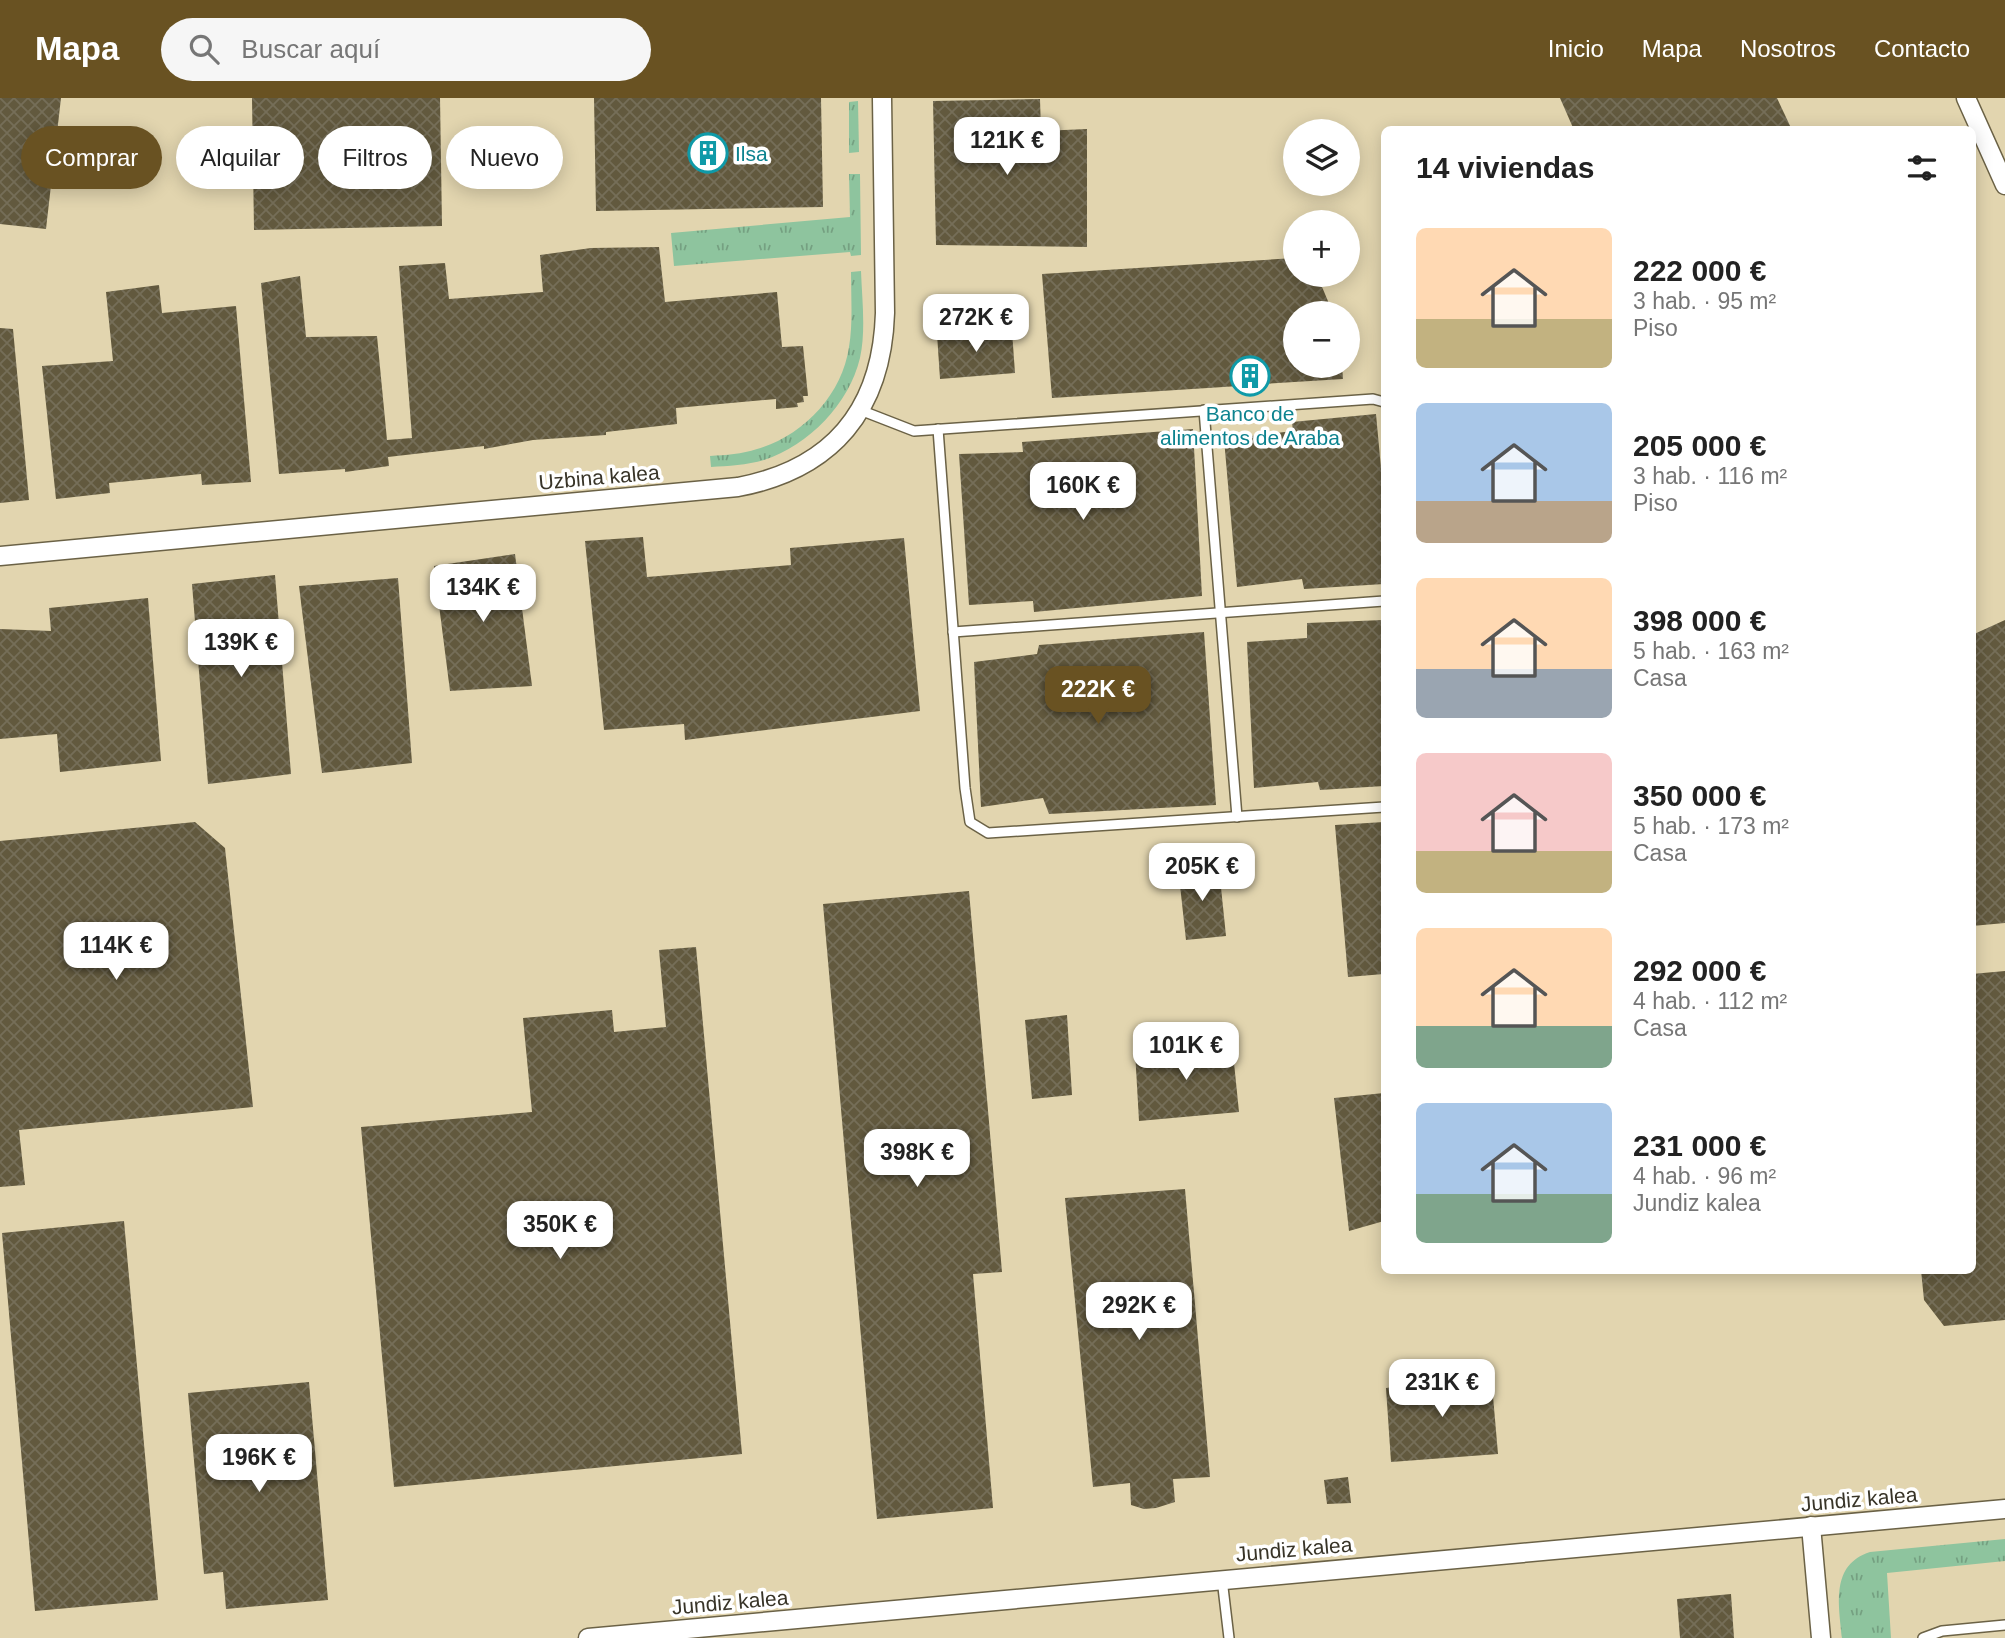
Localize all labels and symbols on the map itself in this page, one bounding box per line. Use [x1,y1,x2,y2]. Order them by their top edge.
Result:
pin: 121K € [950,118,1064,177]
building icon: Ilsa [687,132,729,174]
place label: Ilsa [735,142,768,165]
pin: 272K € [919,294,1033,354]
building icon: Banco de alimentos de Araba [1229,355,1271,397]
place label: Banco de alimentos de Araba [1160,402,1340,449]
street label: Uzbina kalea [538,460,661,494]
pin: 160K € [1026,462,1140,522]
pin: 134K € [426,564,540,624]
pin: 139K € [184,620,298,679]
pin: 222K € [1041,666,1155,726]
pin: 205K € [1145,844,1259,903]
pin: 114K € [59,922,173,982]
pin: 101K € [1129,1023,1243,1082]
pin: 398K € [860,1130,974,1189]
pin: 350K € [503,1202,617,1261]
pin: 292K € [1082,1282,1196,1342]
pin: 231K € [1385,1360,1499,1419]
pin: 196K € [202,1434,316,1494]
street label: Jundiz kalea [1800,1482,1918,1516]
street label: Jundiz kalea [1235,1532,1353,1566]
street label: Jundiz kalea [671,1585,789,1619]

